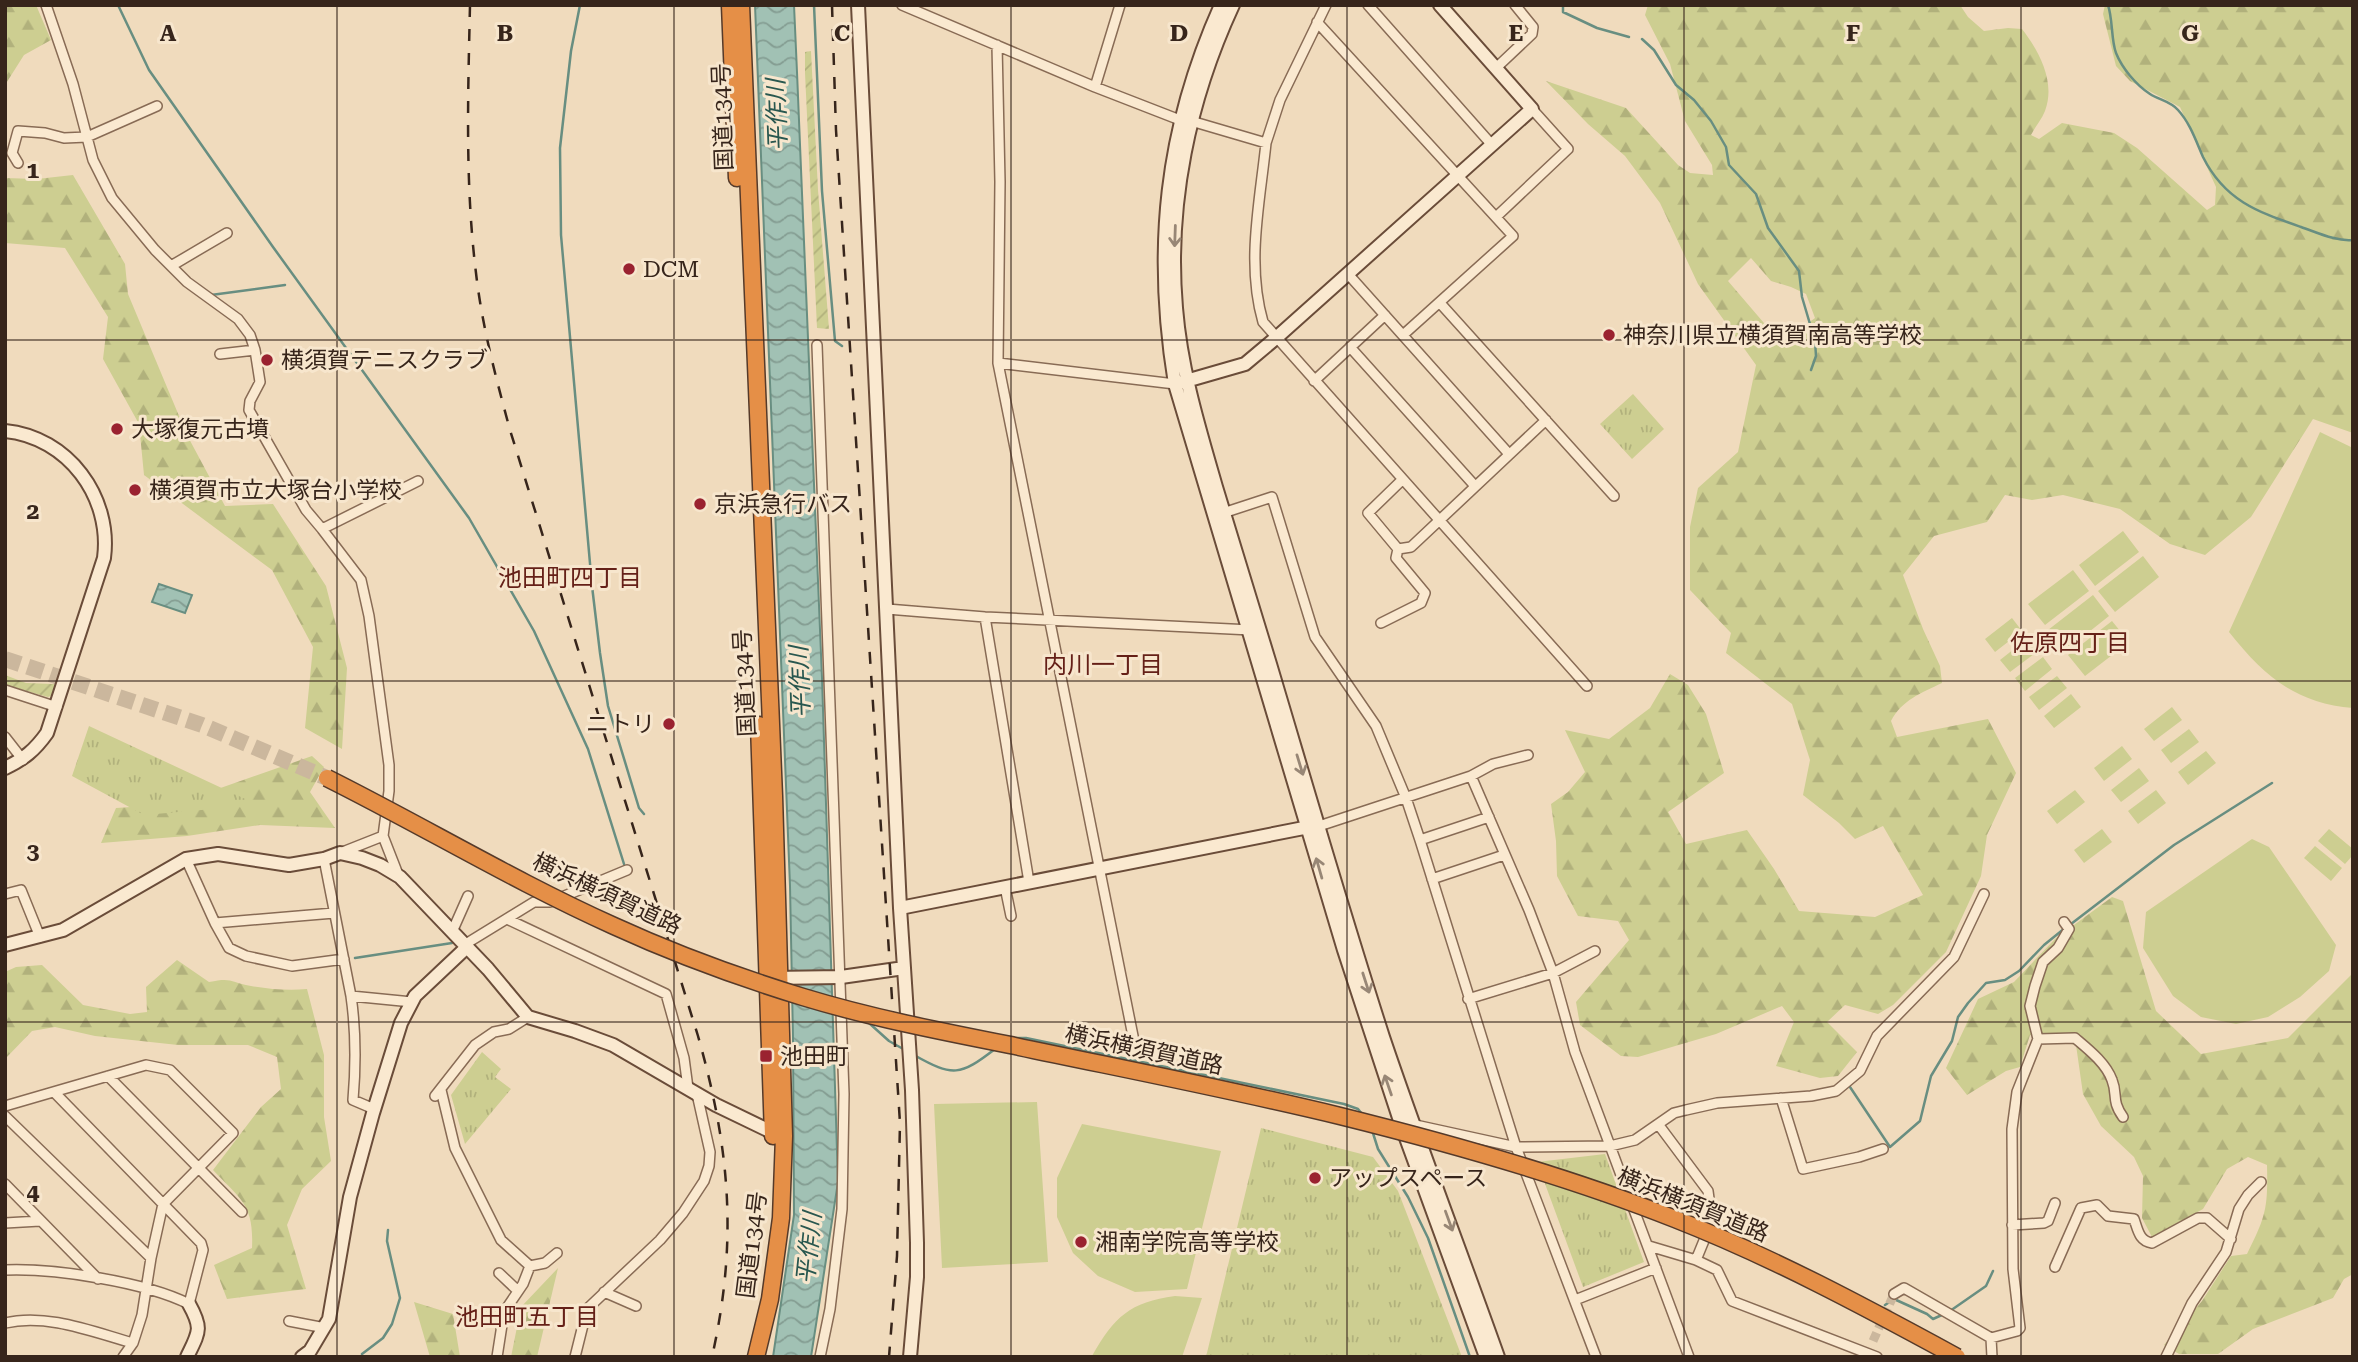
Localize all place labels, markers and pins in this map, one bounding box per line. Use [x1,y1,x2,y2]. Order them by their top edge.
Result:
place label: DCM [643,256,699,283]
marker: DCM [621,261,637,277]
place label: 神奈川県立横須賀南高等学校 [1623,322,1922,349]
marker: 神奈川県立横須賀南高等学校 [1601,327,1617,343]
place label: 横須賀テニスクラブ [281,347,488,374]
marker: 横須賀テニスクラブ [259,352,275,368]
place label: 大塚復元古墳 [131,416,269,443]
marker: 大塚復元古墳 [109,421,125,437]
place label: 横須賀市立大塚台小学校 [149,477,402,504]
marker: 横須賀市立大塚台小学校 [127,482,143,498]
place label: 京浜急行バス [714,491,852,518]
marker: 京浜急行バス [692,496,708,512]
place label: ニトリ [586,711,655,738]
marker: ニトリ [661,716,677,732]
place label: 池田町 [780,1043,849,1070]
marker: 池田町 [758,1048,774,1064]
place label: アップスペース [1329,1165,1487,1192]
marker: アップスペース [1307,1170,1323,1186]
place label: 湘南学院高等学校 [1095,1229,1279,1256]
marker: 湘南学院高等学校 [1073,1234,1089,1250]

